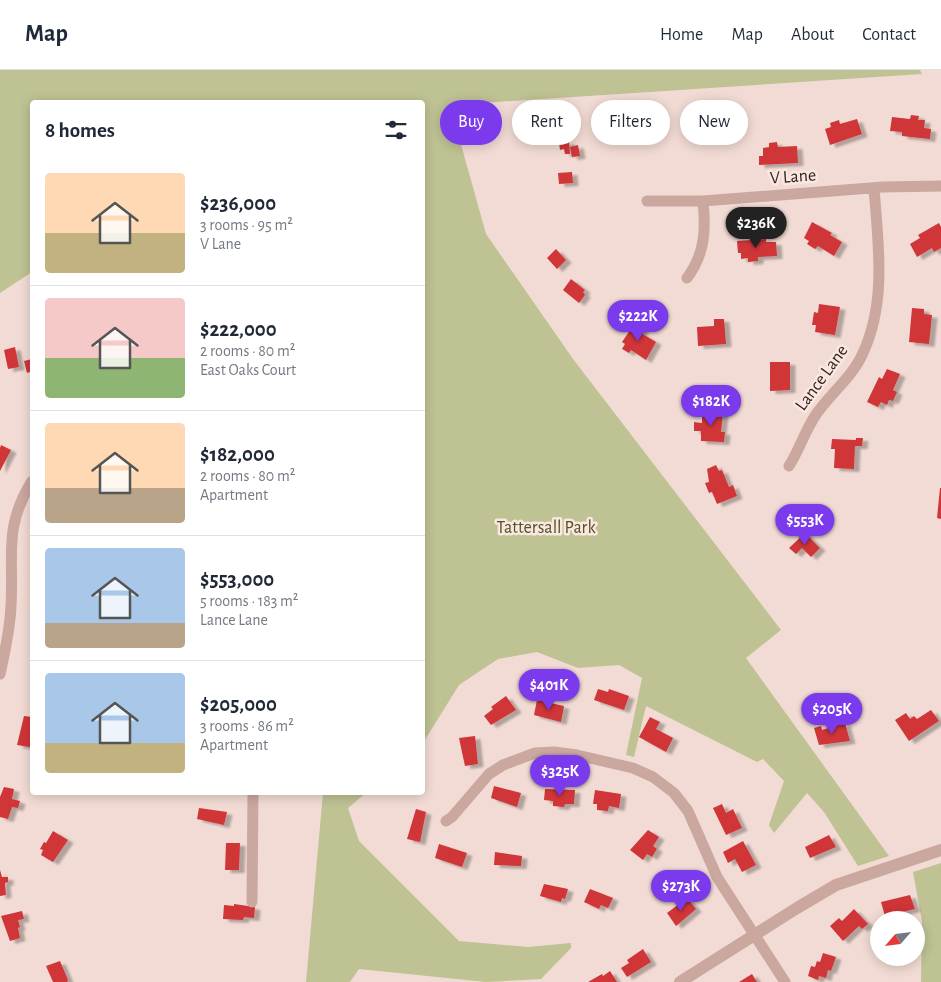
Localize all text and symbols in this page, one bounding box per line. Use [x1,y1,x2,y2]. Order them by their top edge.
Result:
text: Map [25,22,68,46]
text: Home [660,26,703,44]
text: Map [731,26,763,44]
text: About [791,26,834,44]
text: Contact [862,26,916,44]
chip: Buy [440,100,502,145]
chip: Rent [512,100,581,145]
chip: Filters [591,100,670,145]
chip: New [680,100,748,145]
icon: filters [382,116,410,144]
text: 8 homes [45,120,115,141]
street label: V Lane [769,166,817,188]
icon: home [85,193,145,253]
text: $236,000 [200,193,276,214]
pin: $236K [721,206,791,249]
text: $236K [737,215,775,231]
text: 3 rooms · 95 m² [200,217,293,233]
text: V Lane [200,236,241,252]
pin: $222K [603,300,673,342]
text: $222K [618,308,658,324]
icon: home [85,318,145,378]
text: $222,000 [200,319,277,340]
street label: Lance Lane [792,342,852,414]
text: 2 rooms · 80 m² [200,343,295,359]
text: East Oaks Court [200,362,296,378]
pin: $182K [676,384,746,427]
text: $182K [692,393,730,409]
icon: home [85,443,145,503]
text: $182,000 [200,444,275,465]
text: 2 rooms · 80 m² [200,468,295,484]
text: Apartment [200,487,268,503]
pin: $553K [770,504,840,546]
text: $553K [786,512,824,528]
park label: Tattersall Park [496,519,596,537]
icon: home [85,568,145,628]
text: $553,000 [200,569,274,590]
text: 5 rooms · 183 m² [200,593,298,609]
text: Lance Lane [200,612,268,628]
pin: $401K [514,668,584,711]
text: $401K [530,677,568,693]
pin: $205K [797,692,867,735]
icon: home [85,693,145,753]
text: $205,000 [200,694,277,715]
text: $205K [812,701,852,717]
text: 3 rooms · 86 m² [200,718,294,734]
text: Apartment [200,737,268,753]
pin: $325K [525,754,595,797]
text: $325K [541,763,579,779]
pin: $273K [646,870,716,912]
text: $273K [662,878,700,894]
north arrow [870,911,925,966]
map controls [870,911,925,966]

